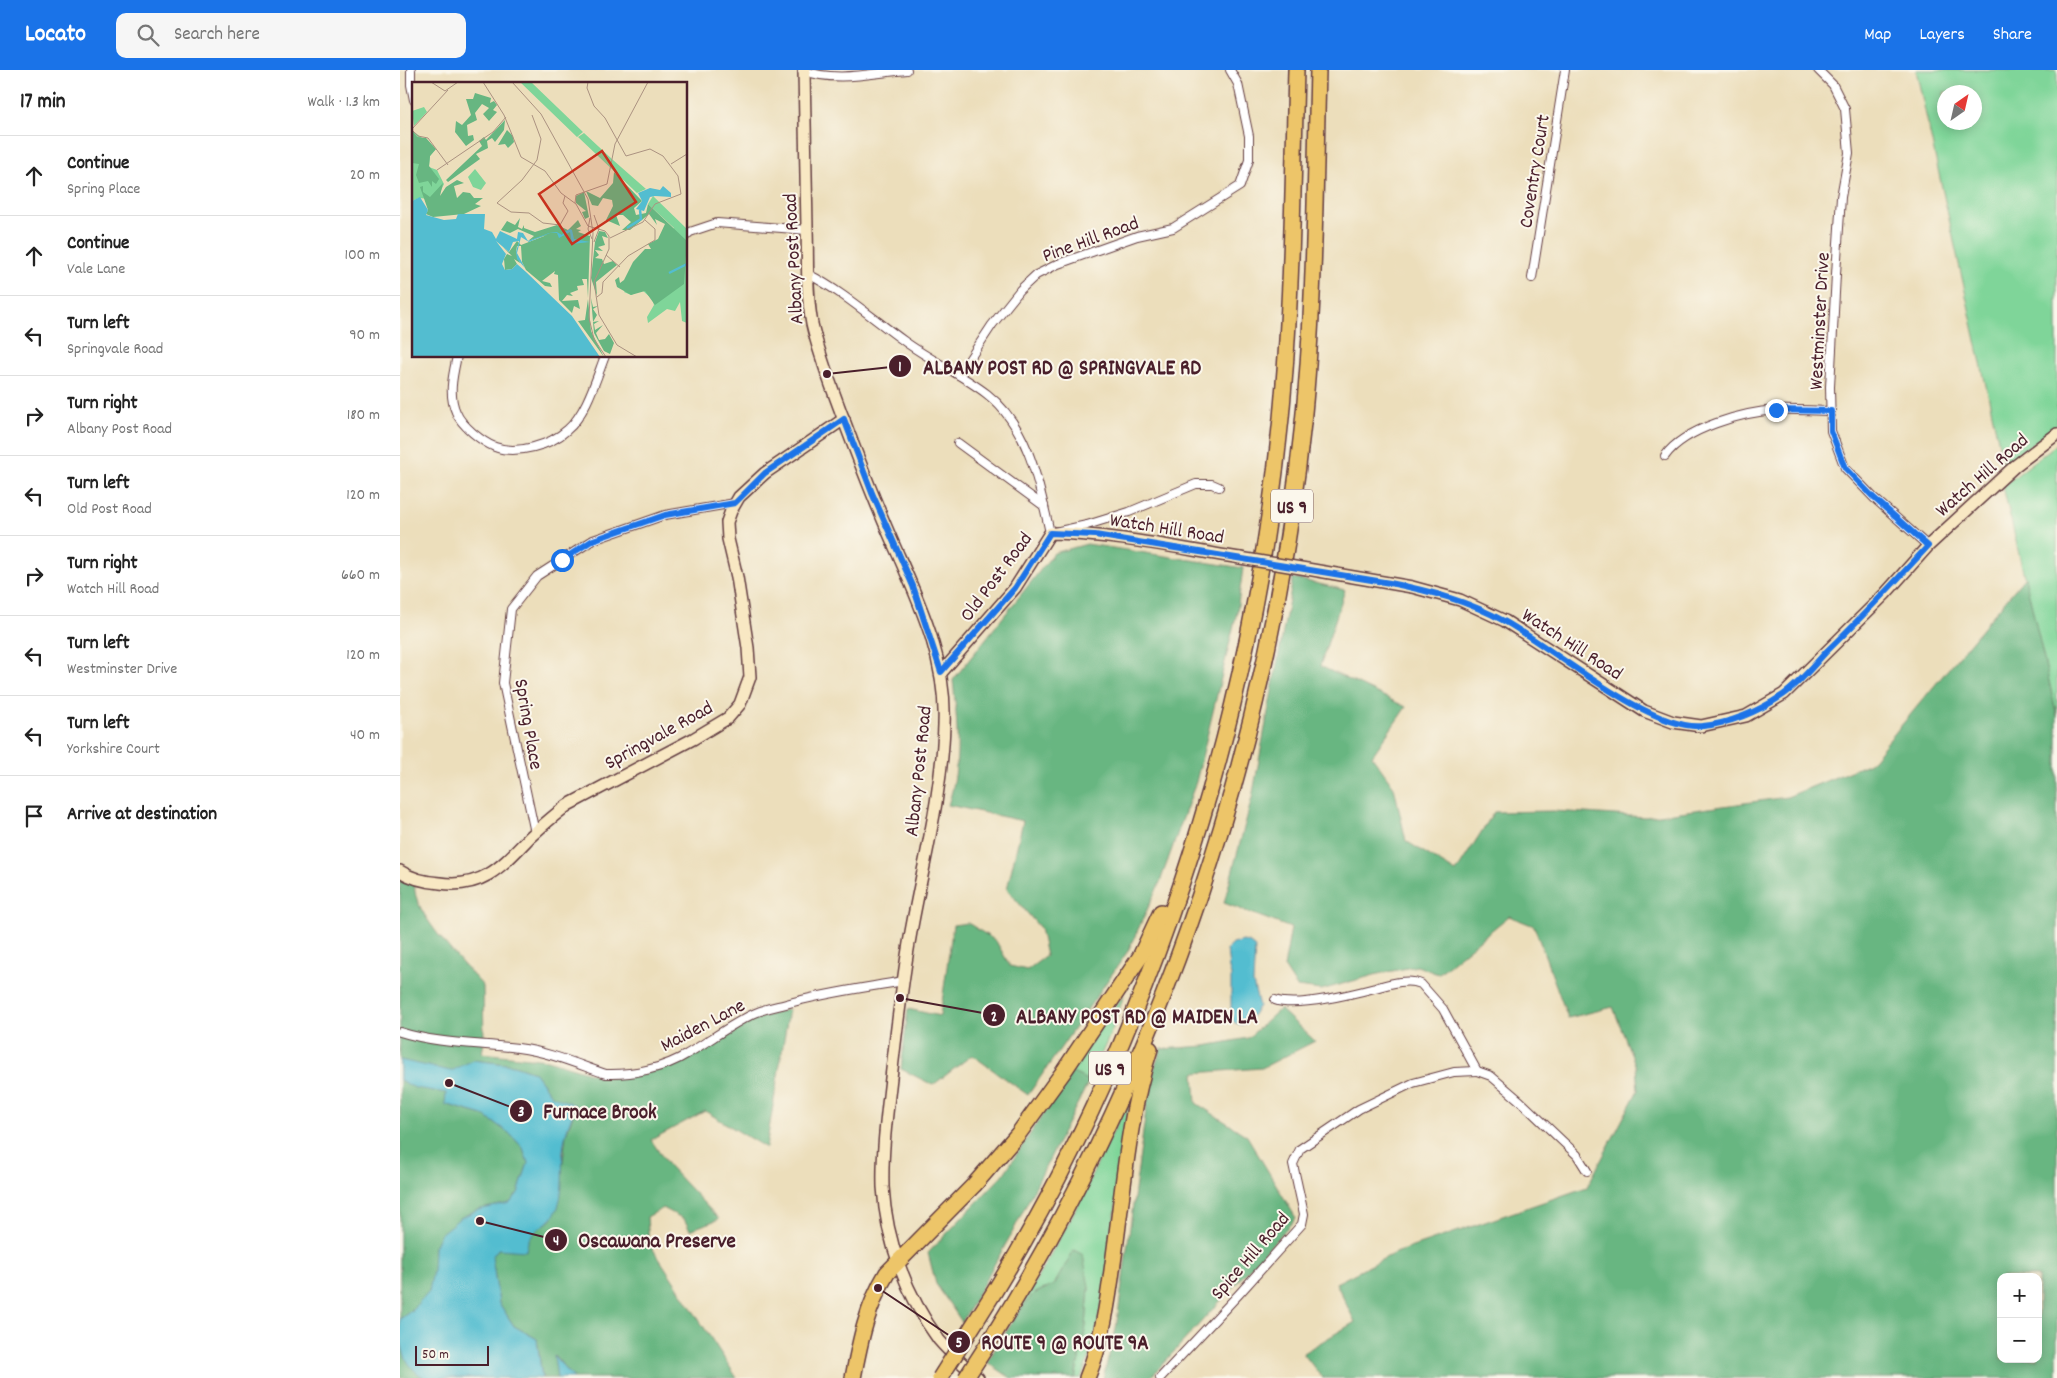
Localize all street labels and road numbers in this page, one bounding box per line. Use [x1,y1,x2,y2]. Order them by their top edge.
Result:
street label: Coventry Court [1513,113,1559,230]
street label: Albany Post Road [778,192,812,325]
street label: Pine Hill Road [1039,210,1143,271]
street label: Westminster Drive [1803,251,1839,391]
street label: Watch Hill Road [1930,428,2036,525]
road number: US 9 [1271,490,1313,522]
street label: Watch Hill Road [1107,507,1226,553]
street label: Old Post Road [954,527,1040,629]
street label: Watch Hill Road [1515,602,1627,689]
street label: Spring Place [505,677,549,772]
street label: Springvale Road [600,695,719,778]
street label: Albany Post Road [899,705,941,838]
street label: Maiden Lane [656,993,751,1061]
road number: US 9 [1089,1051,1131,1084]
street label: Spice Hill Road [1205,1207,1297,1307]

